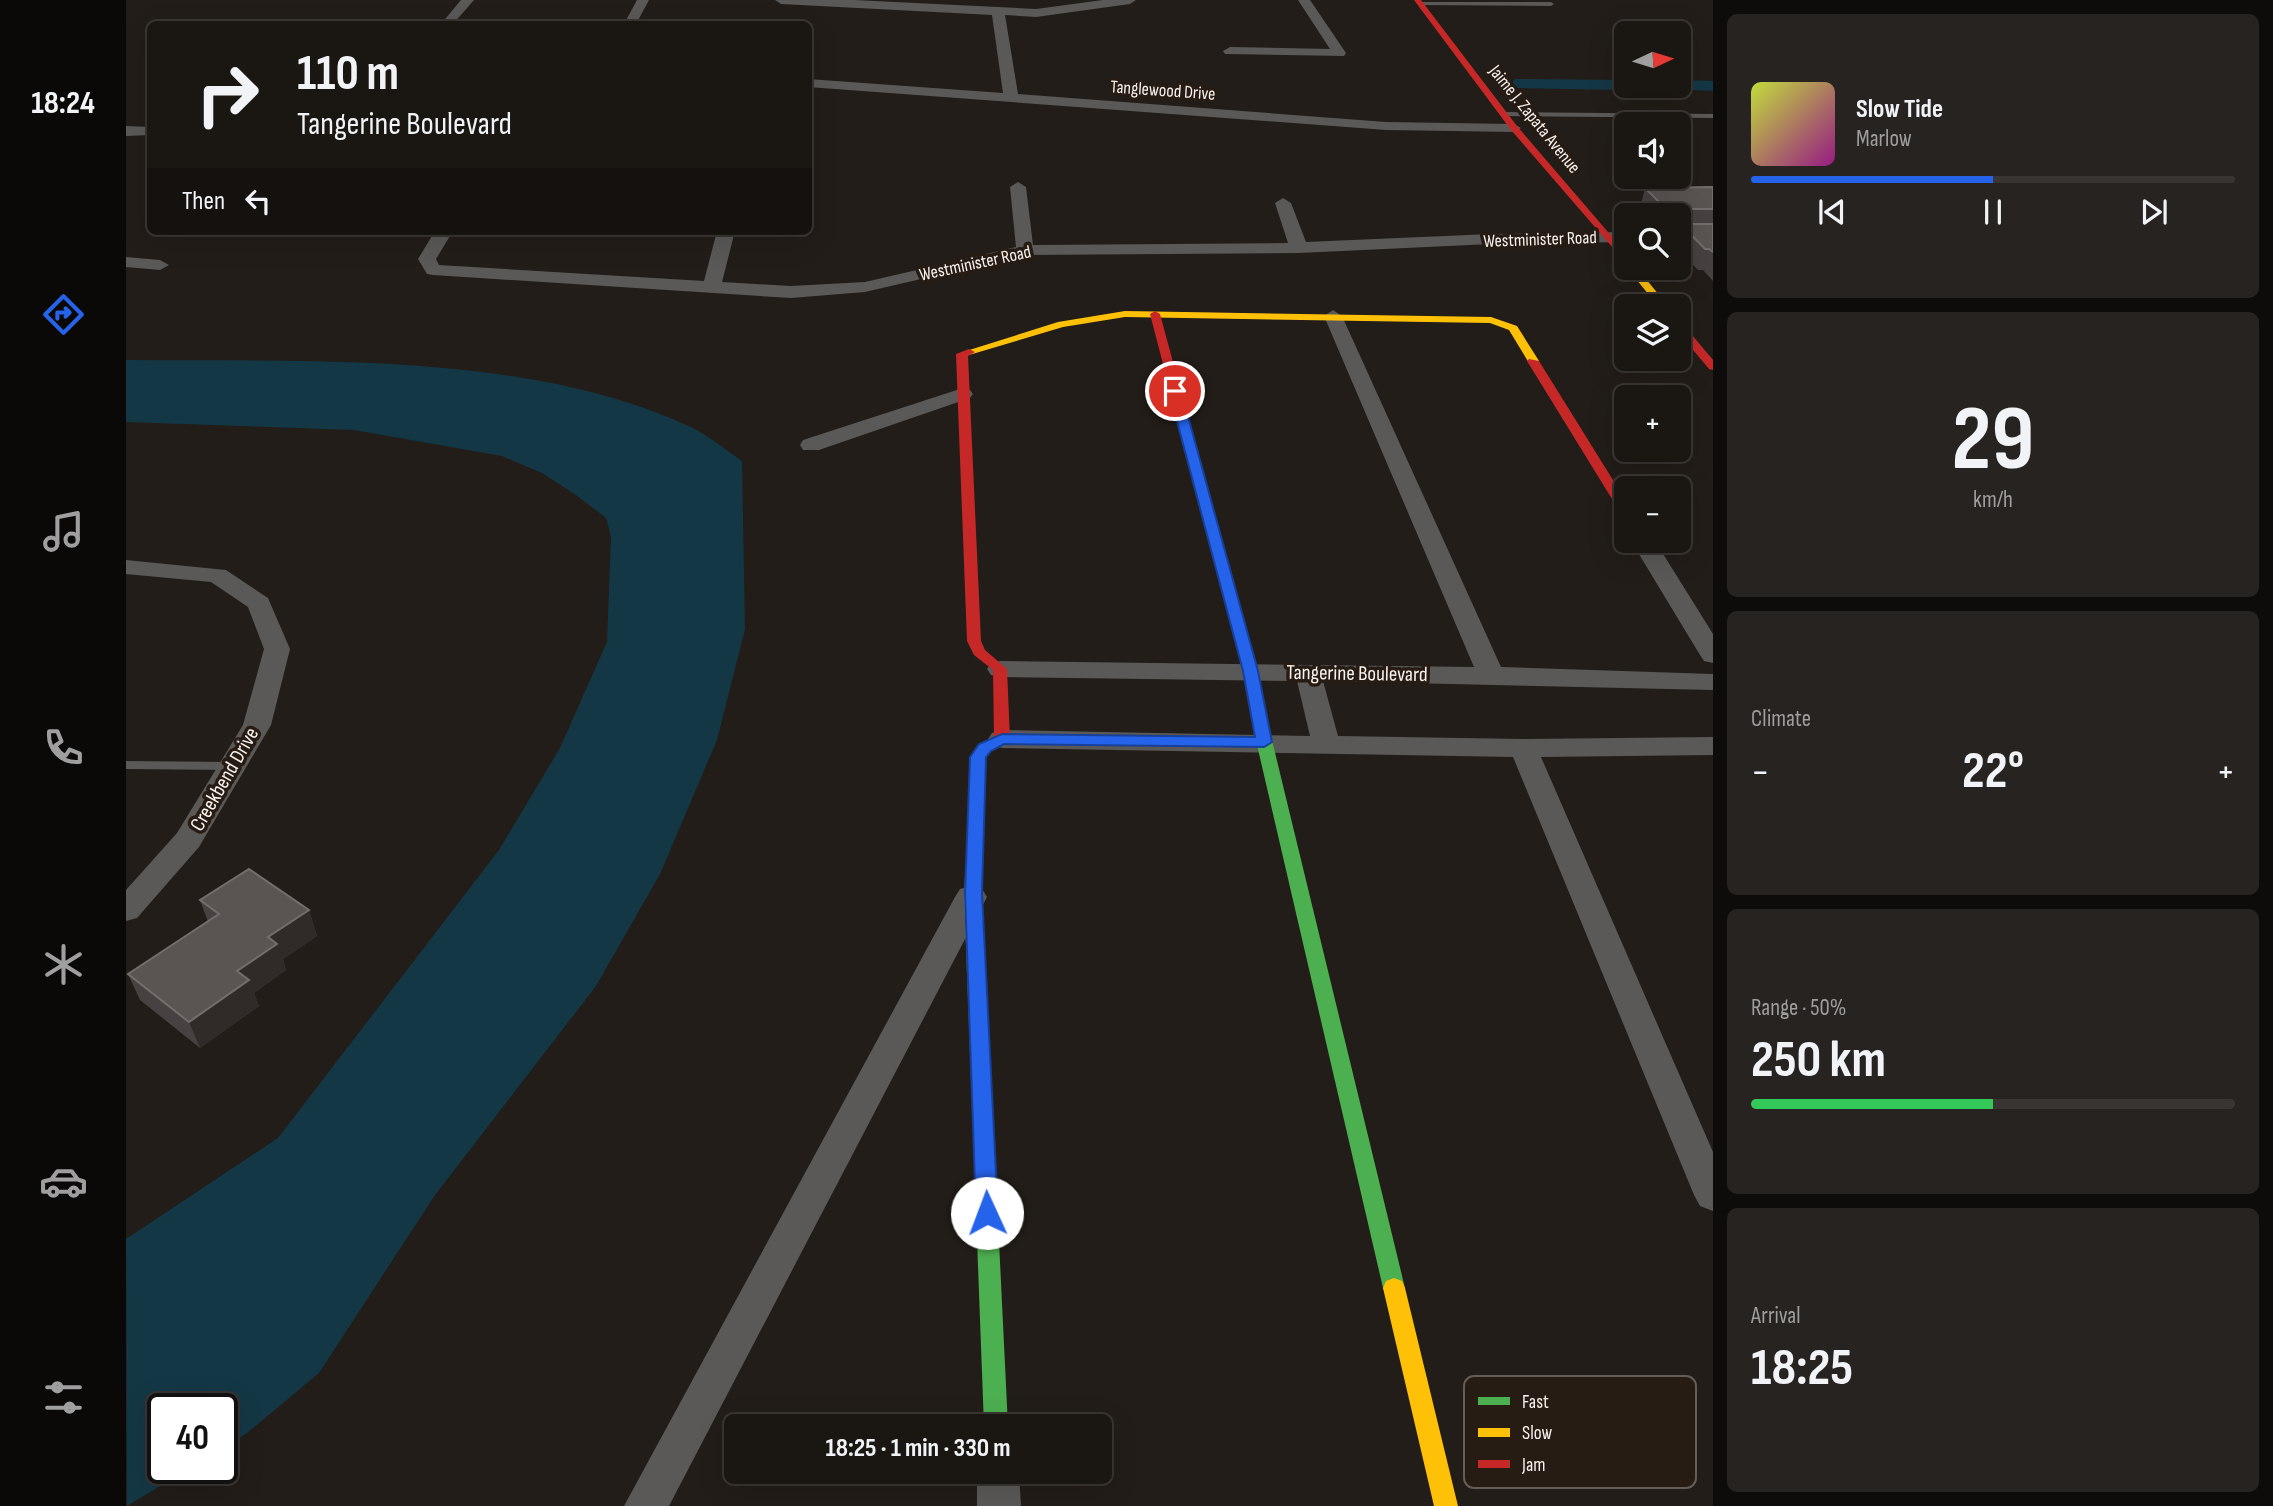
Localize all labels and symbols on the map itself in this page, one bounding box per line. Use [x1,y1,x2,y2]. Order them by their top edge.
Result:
north arrow [1614,21,1690,98]
street label: Jaime J. Zapata Avenue [1484,60,1585,178]
street label: Tanglewood Drive [1110,76,1216,105]
street label: Westminister Road [1483,227,1597,252]
street label: Westminister Road [917,241,1033,286]
pin [1145,361,1205,421]
street label: Tangerine Boulevard [1286,660,1428,687]
street label: Creekbend Drive [185,723,264,836]
position arrow [950,1176,1024,1250]
legend [1464,1376,1696,1488]
text: Fast [1522,1391,1549,1414]
speed limit sign: 40 [147,1393,238,1484]
text: Slow [1522,1422,1552,1445]
text: Jam [1521,1454,1545,1477]

